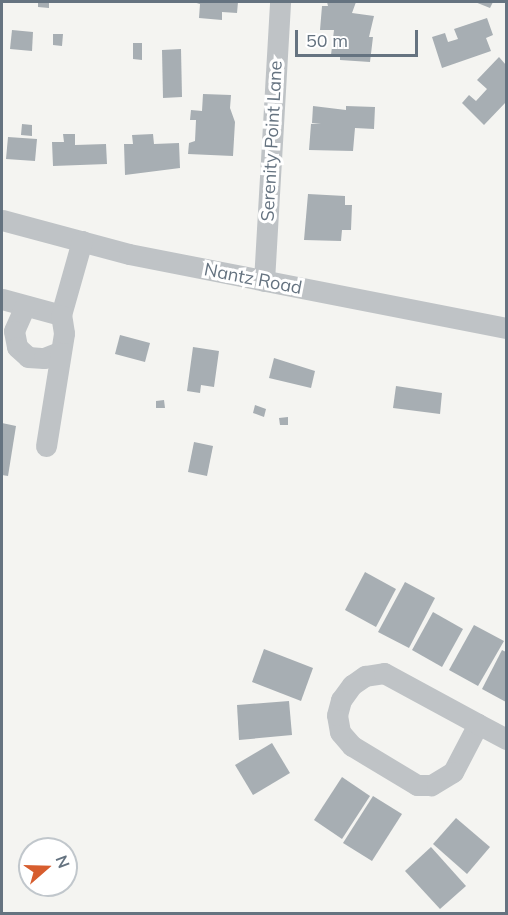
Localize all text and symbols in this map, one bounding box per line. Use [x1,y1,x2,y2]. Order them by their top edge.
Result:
scale bar [298,18,421,56]
text: 50 m [306,29,348,52]
street label: Serenity Point Lane [257,60,287,222]
street label: Nantz Road [202,259,304,299]
north arrow [18,837,78,897]
text: N [52,852,75,871]

